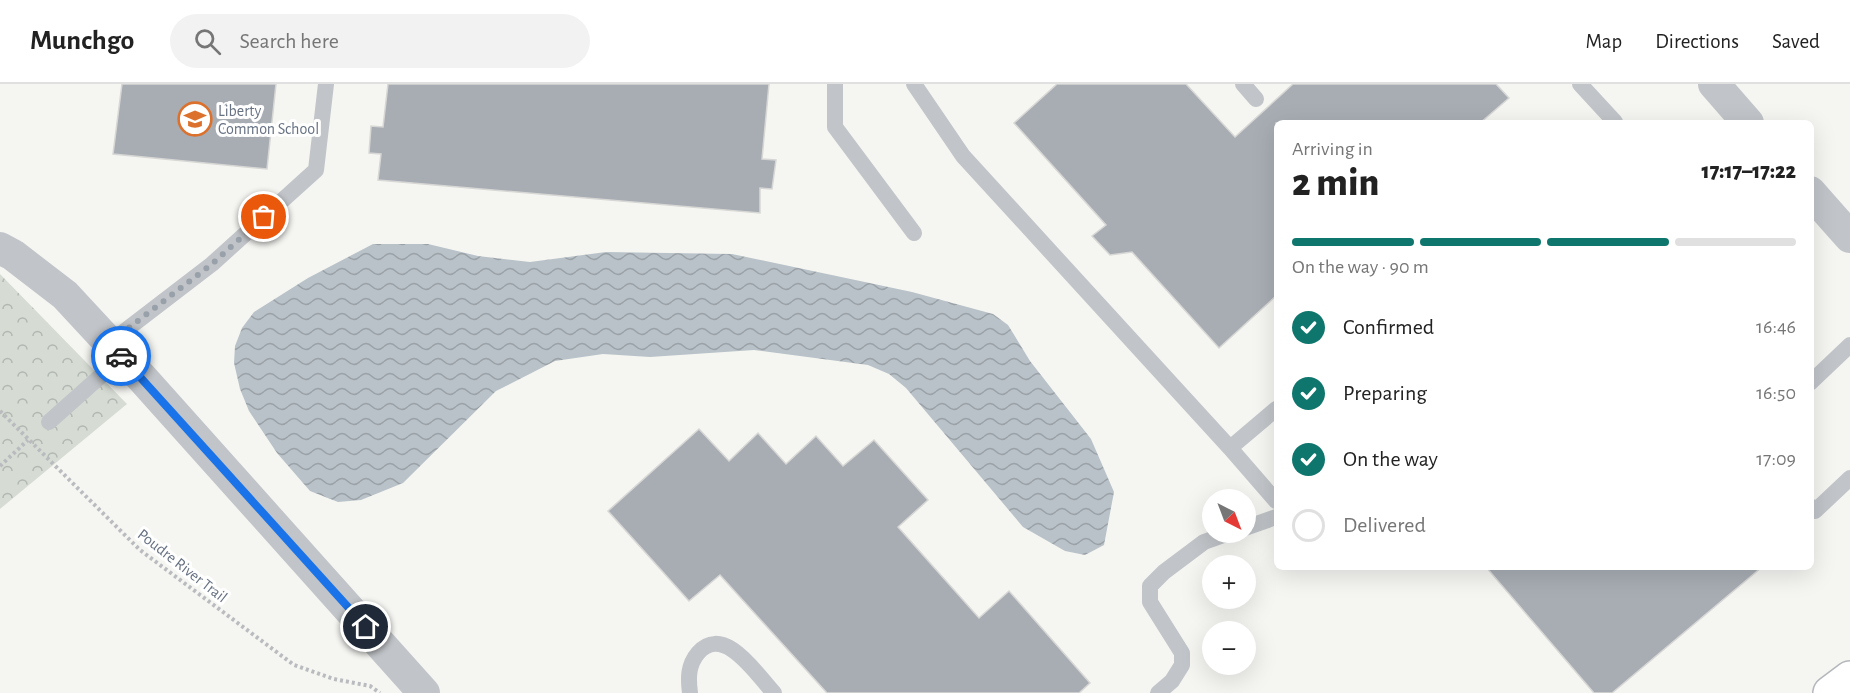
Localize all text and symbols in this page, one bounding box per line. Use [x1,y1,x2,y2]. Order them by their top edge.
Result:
search box [170,14,590,68]
icon: search [191,25,224,58]
text: Munchgo [30,27,134,55]
text: Search here [239,30,339,52]
text: Map [1586,31,1622,52]
text: Directions [1655,31,1739,52]
text: Saved [1772,31,1820,52]
school or university icon: Liberty Common School [177,101,213,137]
place label: Liberty Common School [218,103,319,137]
text: Arriving in [1292,139,1373,159]
text: 17:17–17:22 [1702,160,1796,182]
text: 2 min [1292,164,1379,203]
pin [238,191,289,242]
icon: bag [247,200,280,233]
text: On the way · 90 m [1292,257,1429,277]
icon: check [1292,311,1325,344]
text: Confirmed [1343,316,1434,338]
text: 16:46 [1756,317,1796,337]
courier [91,326,151,386]
icon: car [105,340,138,373]
icon: check [1292,377,1325,410]
text: Preparing [1343,382,1427,404]
text: 16:50 [1756,383,1796,403]
icon: check [1292,443,1325,476]
text: On the way [1343,448,1438,470]
text: 17:09 [1756,449,1796,469]
north arrow [1202,489,1256,543]
map controls [1202,489,1256,675]
text: Delivered [1343,514,1426,536]
street label: Poudre River Trail [135,526,230,606]
button: + [1202,555,1256,609]
pin [340,601,391,652]
icon: home [349,610,382,643]
button: − [1202,621,1256,675]

